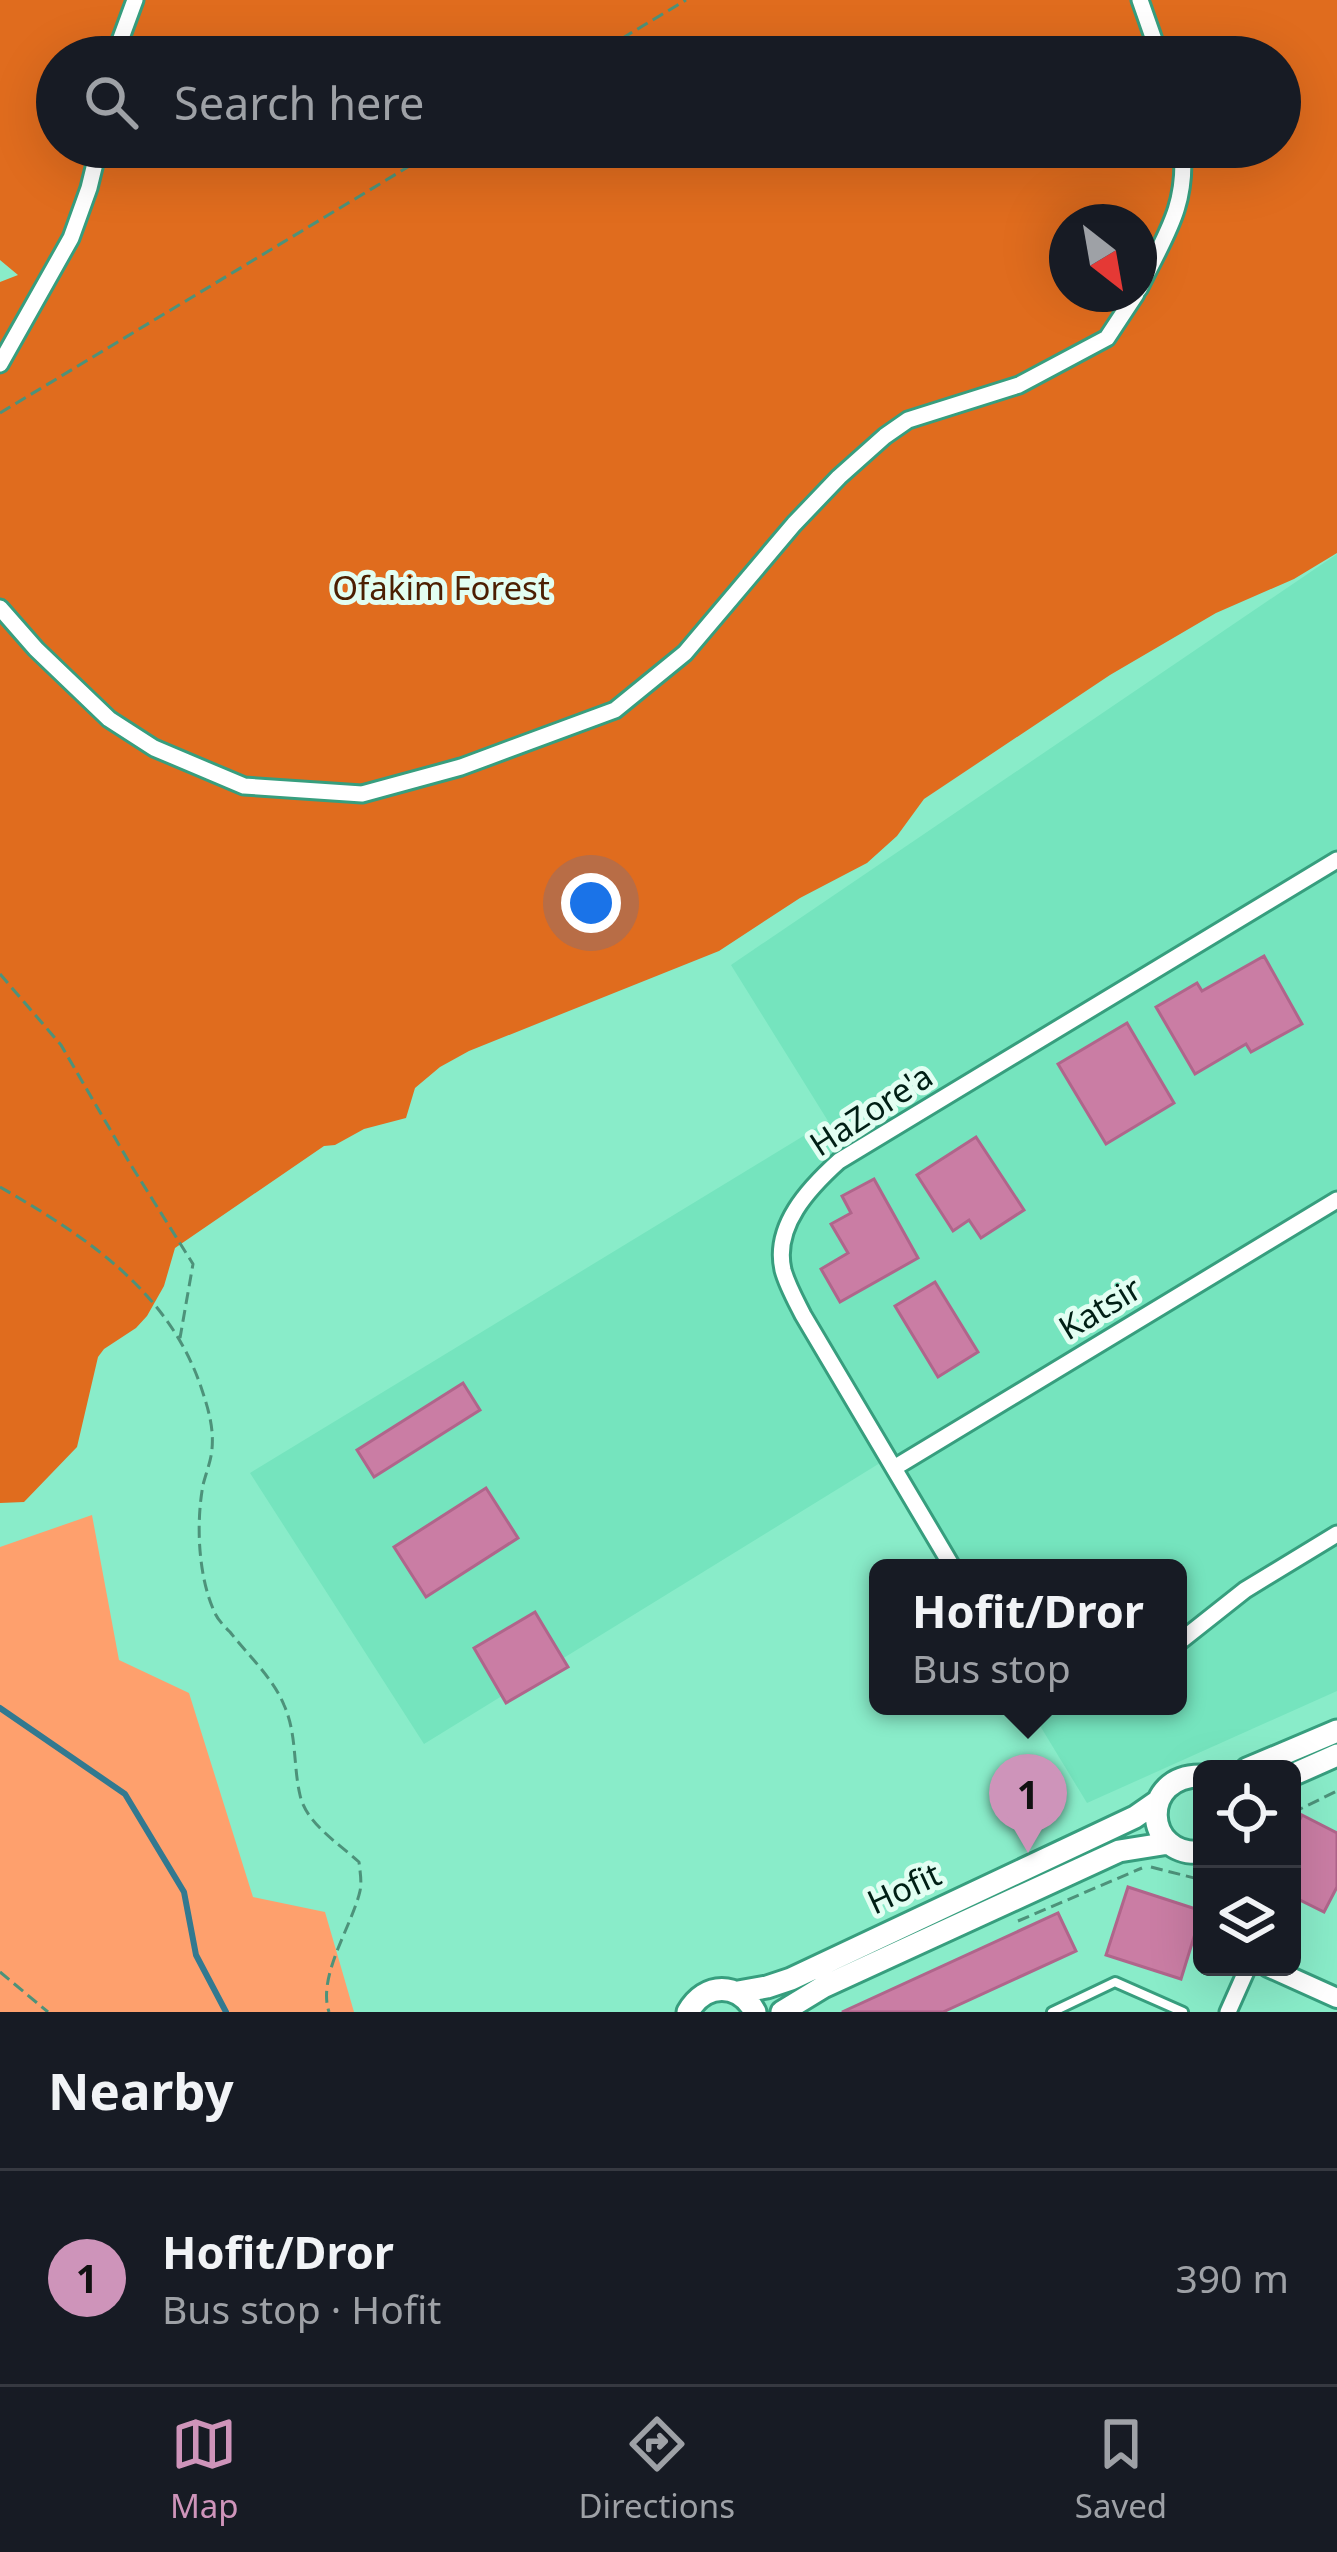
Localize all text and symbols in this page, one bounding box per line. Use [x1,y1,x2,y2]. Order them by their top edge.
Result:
search box [36,36,1301,168]
icon: search [78,69,144,135]
text: Search here [174,72,424,133]
north arrow [1049,204,1157,312]
park label: Ofakim Forest [332,565,550,610]
your location [561,873,621,933]
street label: HaZore'a [801,1053,941,1166]
street label: Katsir [1050,1265,1150,1350]
popup [869,1559,1187,1715]
text: Hofit/Dror [912,1580,1144,1641]
text: Bus stop [912,1641,1071,1694]
pin: 1 [989,1754,1067,1853]
map controls [1193,1760,1301,1976]
button: locate [1193,1760,1301,1868]
street label: Hofit [860,1851,948,1924]
button: layers [1193,1868,1301,1976]
text: Nearby [48,2055,234,2125]
text: Hofit/Dror [162,2221,394,2282]
text: 1 [76,2251,98,2304]
text: 390 m [1175,2251,1289,2304]
text: Bus stop · Hofit [162,2282,441,2335]
tab: Map [170,2411,239,2528]
tab: Directions [578,2411,735,2528]
tab: Saved [1075,2411,1167,2528]

